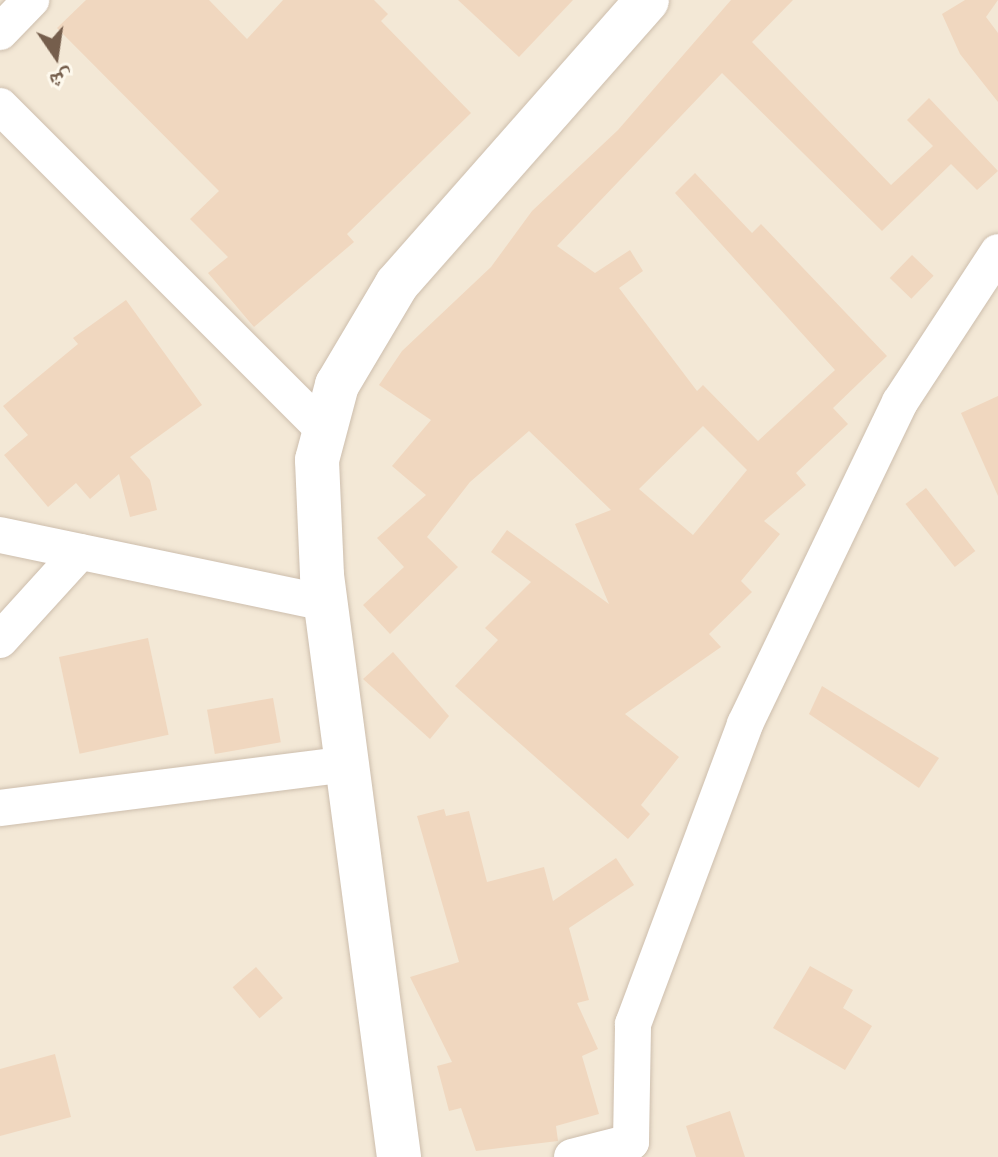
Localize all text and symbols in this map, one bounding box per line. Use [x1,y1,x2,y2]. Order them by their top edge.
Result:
north arrow [16,16,96,96]
text: ش [47,62,76,97]

